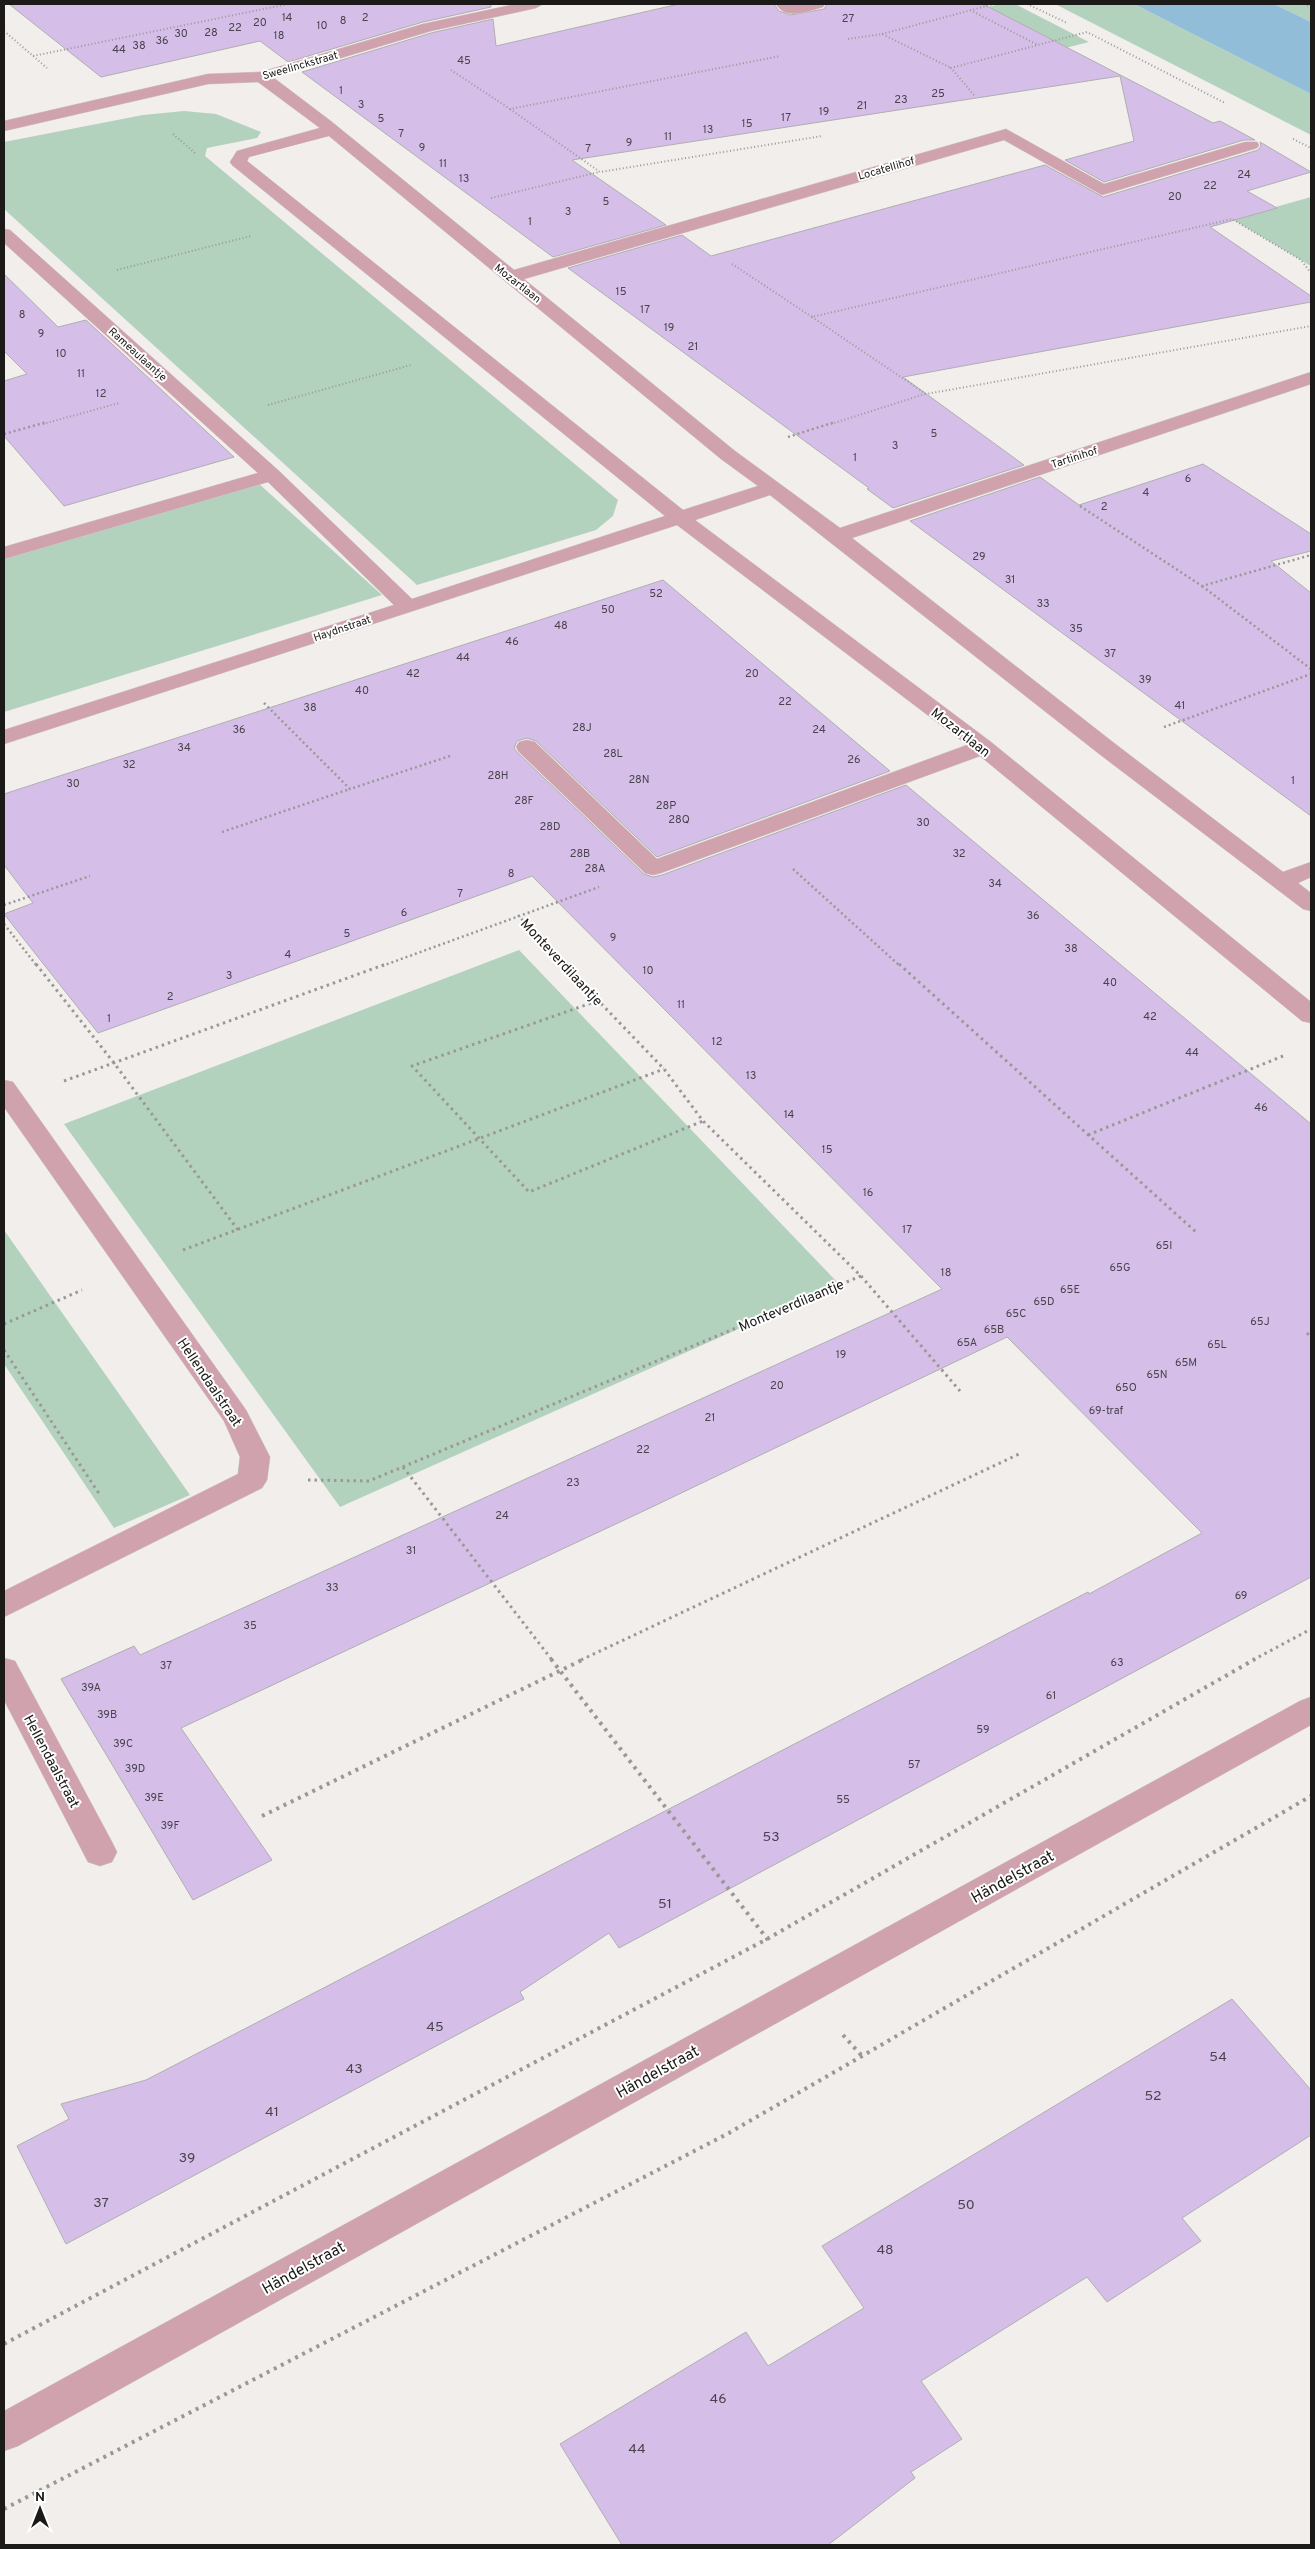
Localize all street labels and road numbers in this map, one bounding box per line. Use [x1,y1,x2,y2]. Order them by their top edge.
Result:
street label: Sweelinckstraat [261,49,340,83]
street label: Locatellihof [856,154,916,184]
street label: Mozartlaan [491,261,544,306]
street label: Rameaulaantje [105,325,170,385]
street label: Tartinihof [1049,444,1100,472]
street label: Haydnstraat [312,613,373,645]
street label: Mozartlaan [927,705,993,762]
street label: Monteverdilaantje [516,916,606,1010]
street label: Monteverdilaantje [736,1276,847,1336]
street label: Hellendaalstraat [173,1335,245,1430]
street label: Hellendaalstraat [19,1712,82,1811]
street label: Händelstraat [968,1847,1058,1909]
street label: Händelstraat [613,2042,703,2104]
street label: Händelstraat [259,2238,349,2300]

